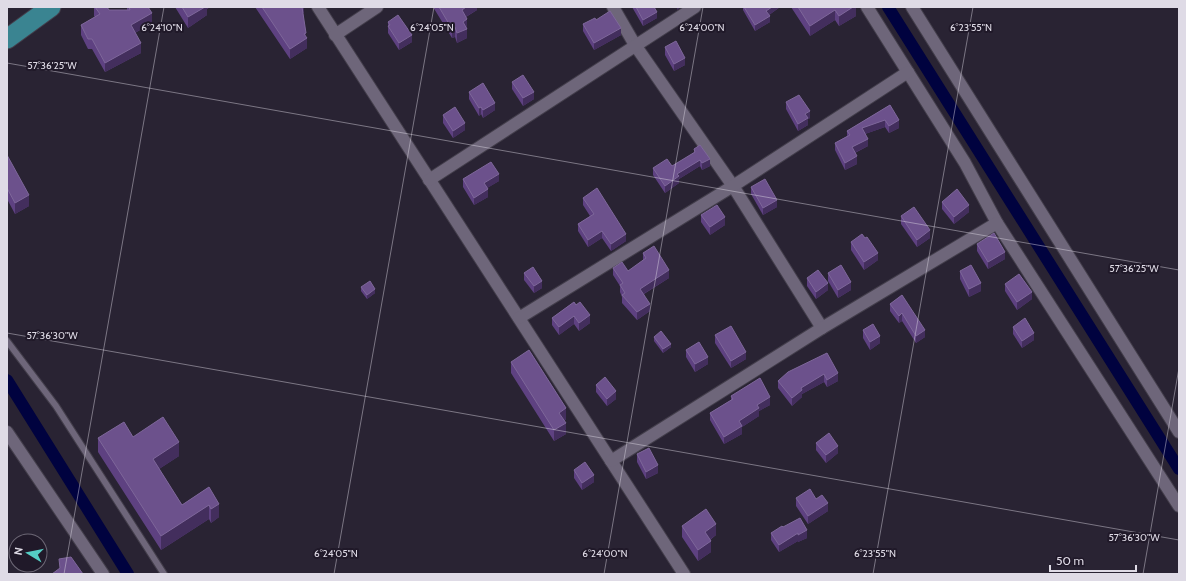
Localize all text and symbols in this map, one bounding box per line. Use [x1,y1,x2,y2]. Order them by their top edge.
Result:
text: 6°24'10"N [141,21,183,34]
text: 6°24'05"N [410,21,454,34]
text: 6°24'00"N [679,21,725,34]
text: 6°23'55"N [950,21,992,34]
text: 57°36'25"W [27,59,77,72]
text: 57°36'25"W [1109,262,1159,275]
text: 57°36'30"W [26,329,78,342]
text: 57°36'30"W [1108,531,1160,544]
north arrow [8,533,48,573]
text: N [11,546,26,556]
text: 6°24'05"N [314,547,358,560]
text: 6°24'00"N [582,547,628,560]
text: 6°23'55"N [854,547,896,560]
scale bar [1050,547,1136,573]
text: 50 m [1056,553,1084,568]

